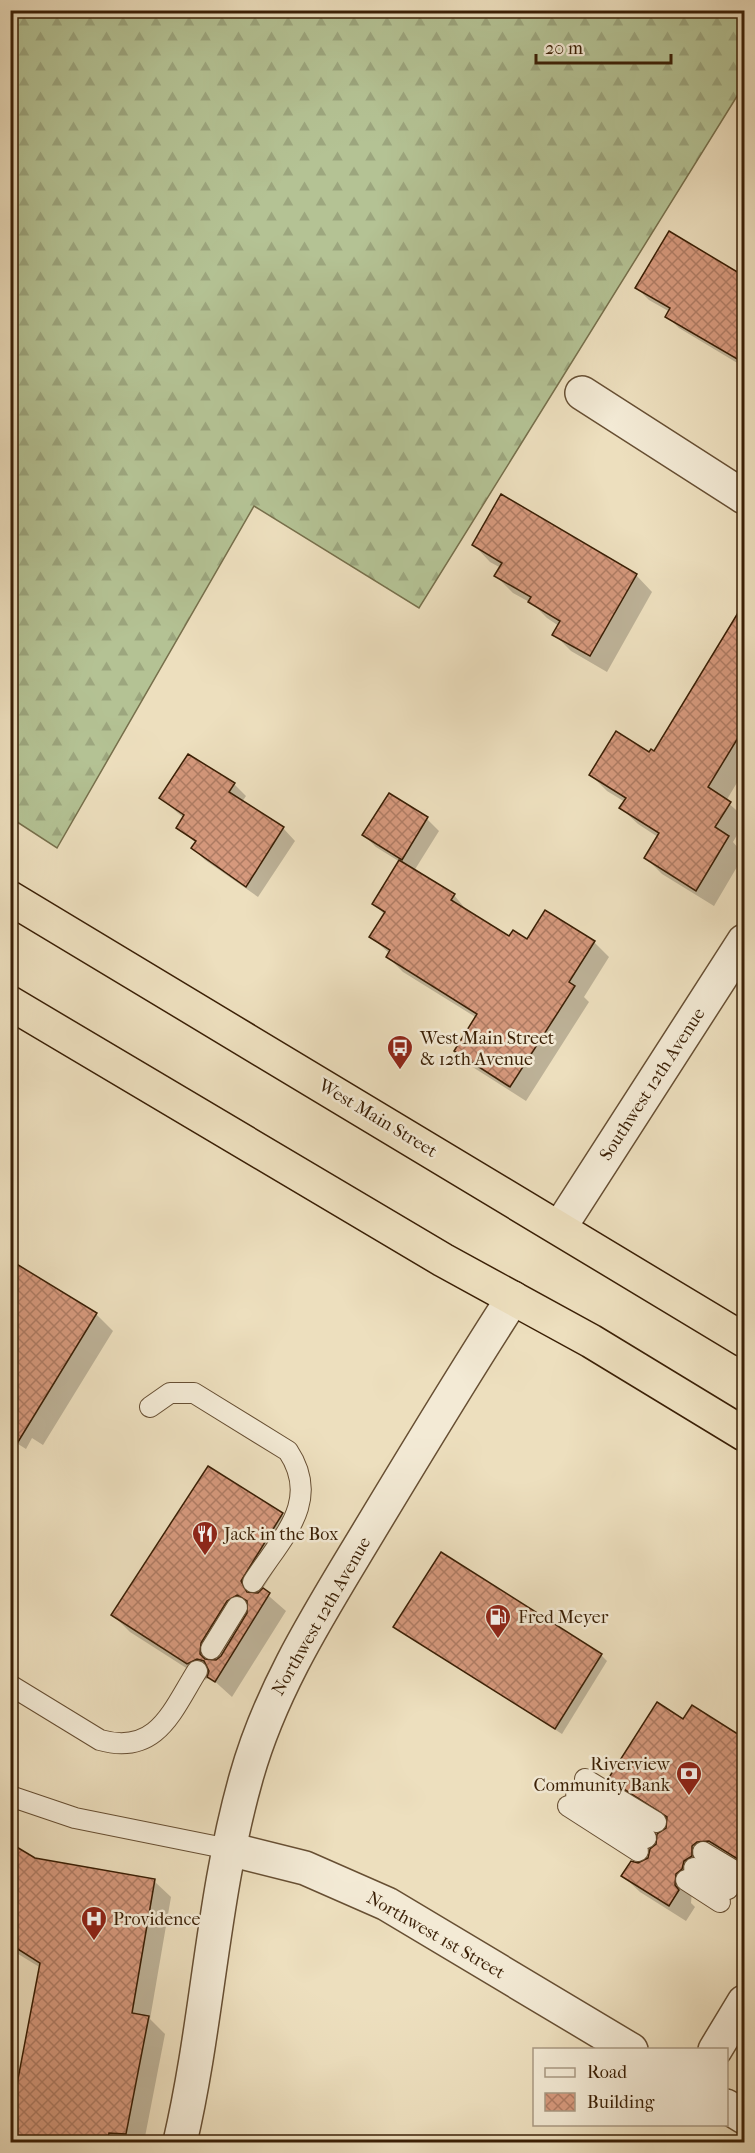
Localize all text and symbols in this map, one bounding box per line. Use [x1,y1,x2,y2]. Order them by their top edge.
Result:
scale bar [536,27,671,65]
text: 20 m [545,38,583,59]
street label: Southwest 12th Avenue [595,1004,710,1164]
place label: West Main Street & 12th Avenue [419,1028,555,1070]
bus stop icon: West Main Street & 12th Avenue [385,1033,415,1071]
street label: West Main Street [314,1074,441,1162]
restaurant icon: Jack in the Box [190,1519,220,1557]
place label: Jack in the Box [222,1524,339,1545]
street label: Northwest 12th Avenue [268,1533,375,1699]
fuel station icon: Fred Meyer [483,1602,513,1640]
place label: Fred Meyer [518,1607,609,1628]
place label: Riverview Community Bank [534,1754,671,1796]
bank icon: Riverview Community Bank [674,1759,704,1797]
street label: Northwest 1st Street [363,1887,509,1984]
hospital icon: Providence [79,1904,109,1942]
place label: Providence [113,1909,200,1930]
legend [533,2048,728,2126]
text: Road [587,2062,627,2083]
text: Building [587,2092,655,2113]

